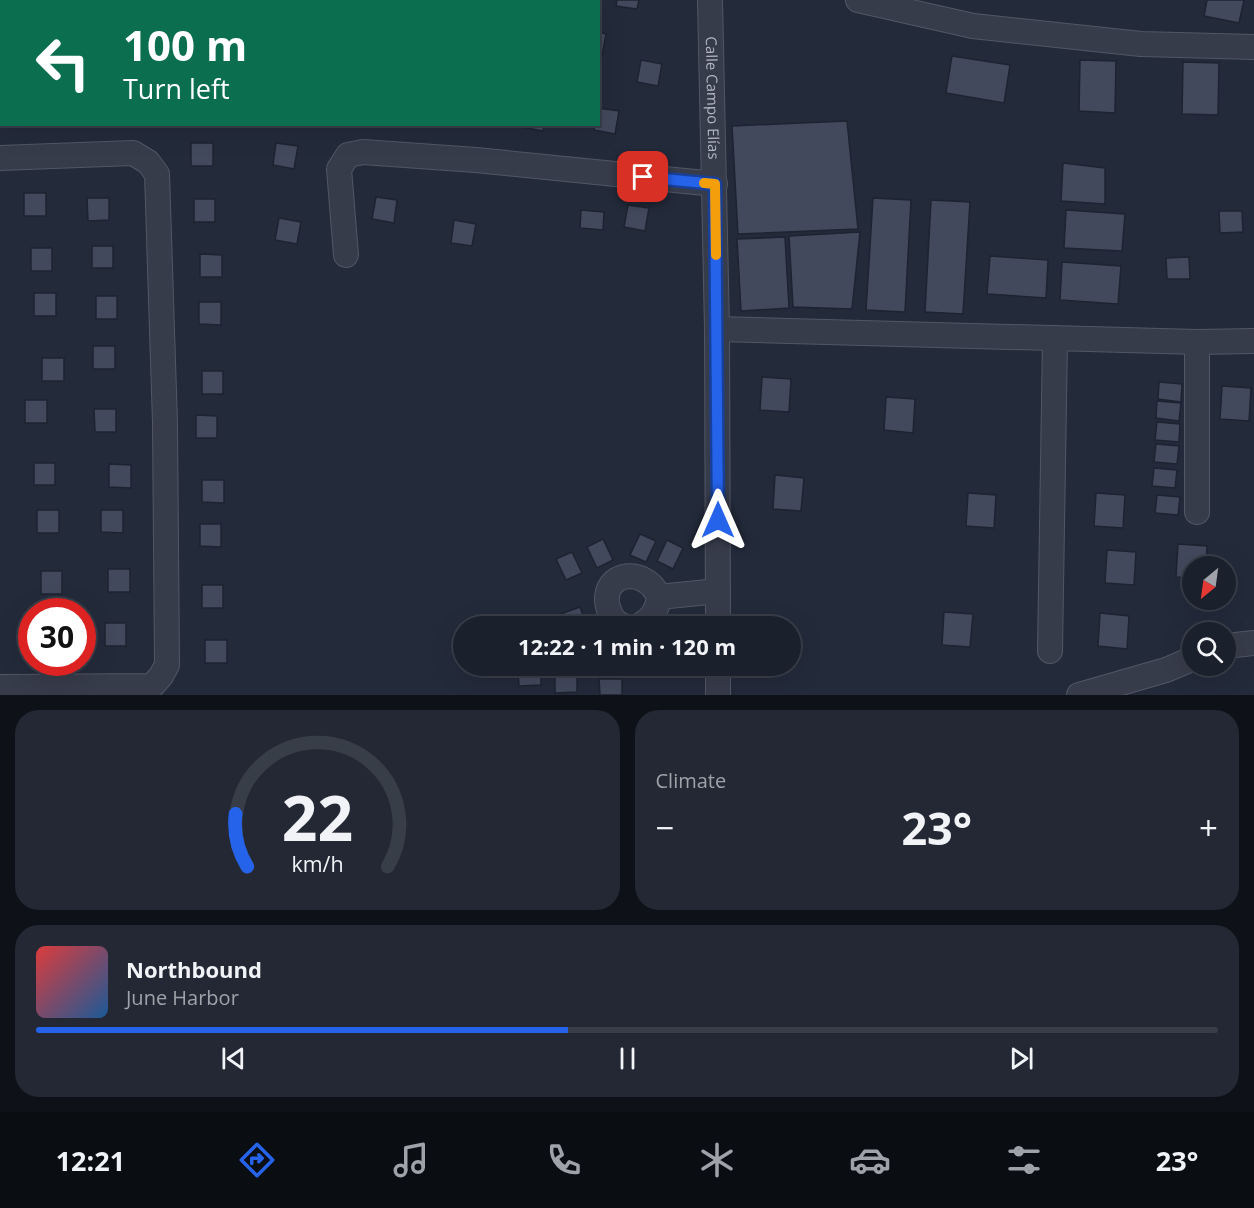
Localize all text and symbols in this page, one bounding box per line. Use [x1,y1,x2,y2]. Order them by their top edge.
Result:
text: 100 m [123,16,247,73]
icon: left [24,24,102,102]
street label: Calle Campo Elías [702,36,724,160]
text: Turn left [123,70,230,107]
pin [617,151,668,202]
icon: arrive [626,160,659,193]
position arrow [686,488,750,552]
north arrow [1182,556,1236,610]
map controls [1182,556,1236,676]
speed limit sign: 30 [18,598,96,676]
button: search [1182,622,1236,676]
text: 12:22 · 1 min · 120 m [518,631,736,661]
text: Climate [656,767,726,794]
text: 22 [282,774,353,859]
text: 23° [901,797,972,858]
text: − [656,805,674,850]
text: + [1199,805,1218,850]
text: km/h [291,849,343,878]
text: Northbound [126,954,262,984]
text: June Harbor [126,984,239,1011]
icon: previous [217,1042,250,1075]
icon: pause [611,1042,644,1075]
icon: next [1005,1042,1038,1075]
icon: directions [236,1139,278,1181]
icon: music [390,1139,432,1181]
icon: phone [543,1139,585,1181]
icon: climate [696,1139,738,1181]
icon: car [849,1139,891,1181]
icon: filters [1003,1139,1045,1181]
text: 12:21 [56,1142,125,1179]
text: 23° [1156,1142,1198,1179]

